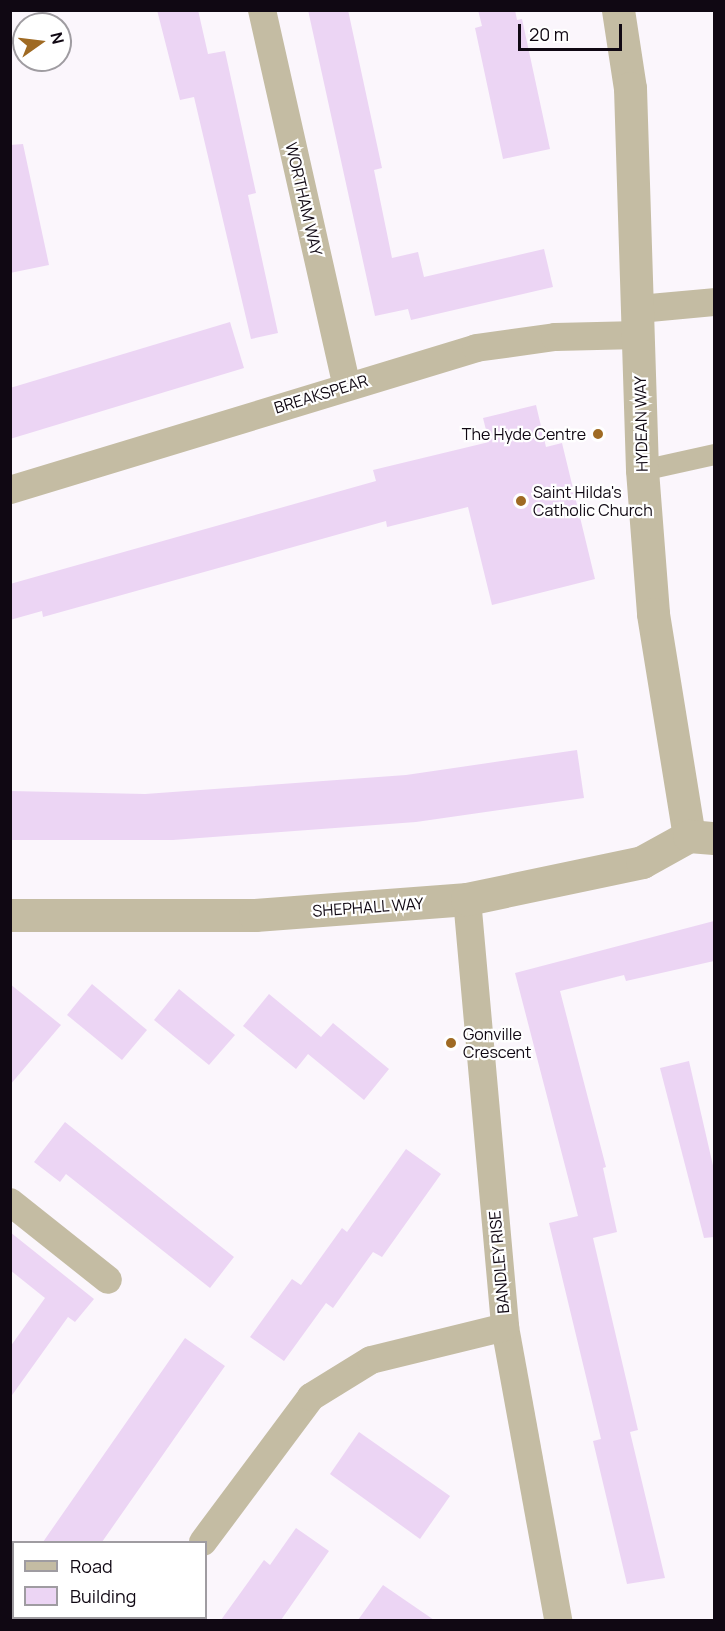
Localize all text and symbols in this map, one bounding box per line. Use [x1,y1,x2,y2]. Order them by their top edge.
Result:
north arrow [12,12,72,72]
scale bar [521,12,624,50]
text: 20 m [529,22,569,46]
text: N [45,30,70,46]
street label: WORTHAM WAY [282,141,326,257]
street label: BREAKSPEAR [272,371,370,417]
street label: HYDEAN WAY [631,376,651,472]
place label: The Hyde Centre [462,424,586,444]
marker: The Hyde Centre [591,427,605,441]
place label: Saint Hilda's Catholic Church [533,482,653,520]
marker: Saint Hilda's Catholic Church [514,494,528,508]
street label: SHEPHALL WAY [311,894,425,920]
place label: Gonville Crescent [463,1024,531,1062]
marker: Gonville Crescent [444,1036,458,1050]
street label: BANDLEY RISE [485,1209,513,1315]
legend [12,1541,207,1619]
text: Road [70,1554,113,1578]
text: Building [70,1584,136,1608]

